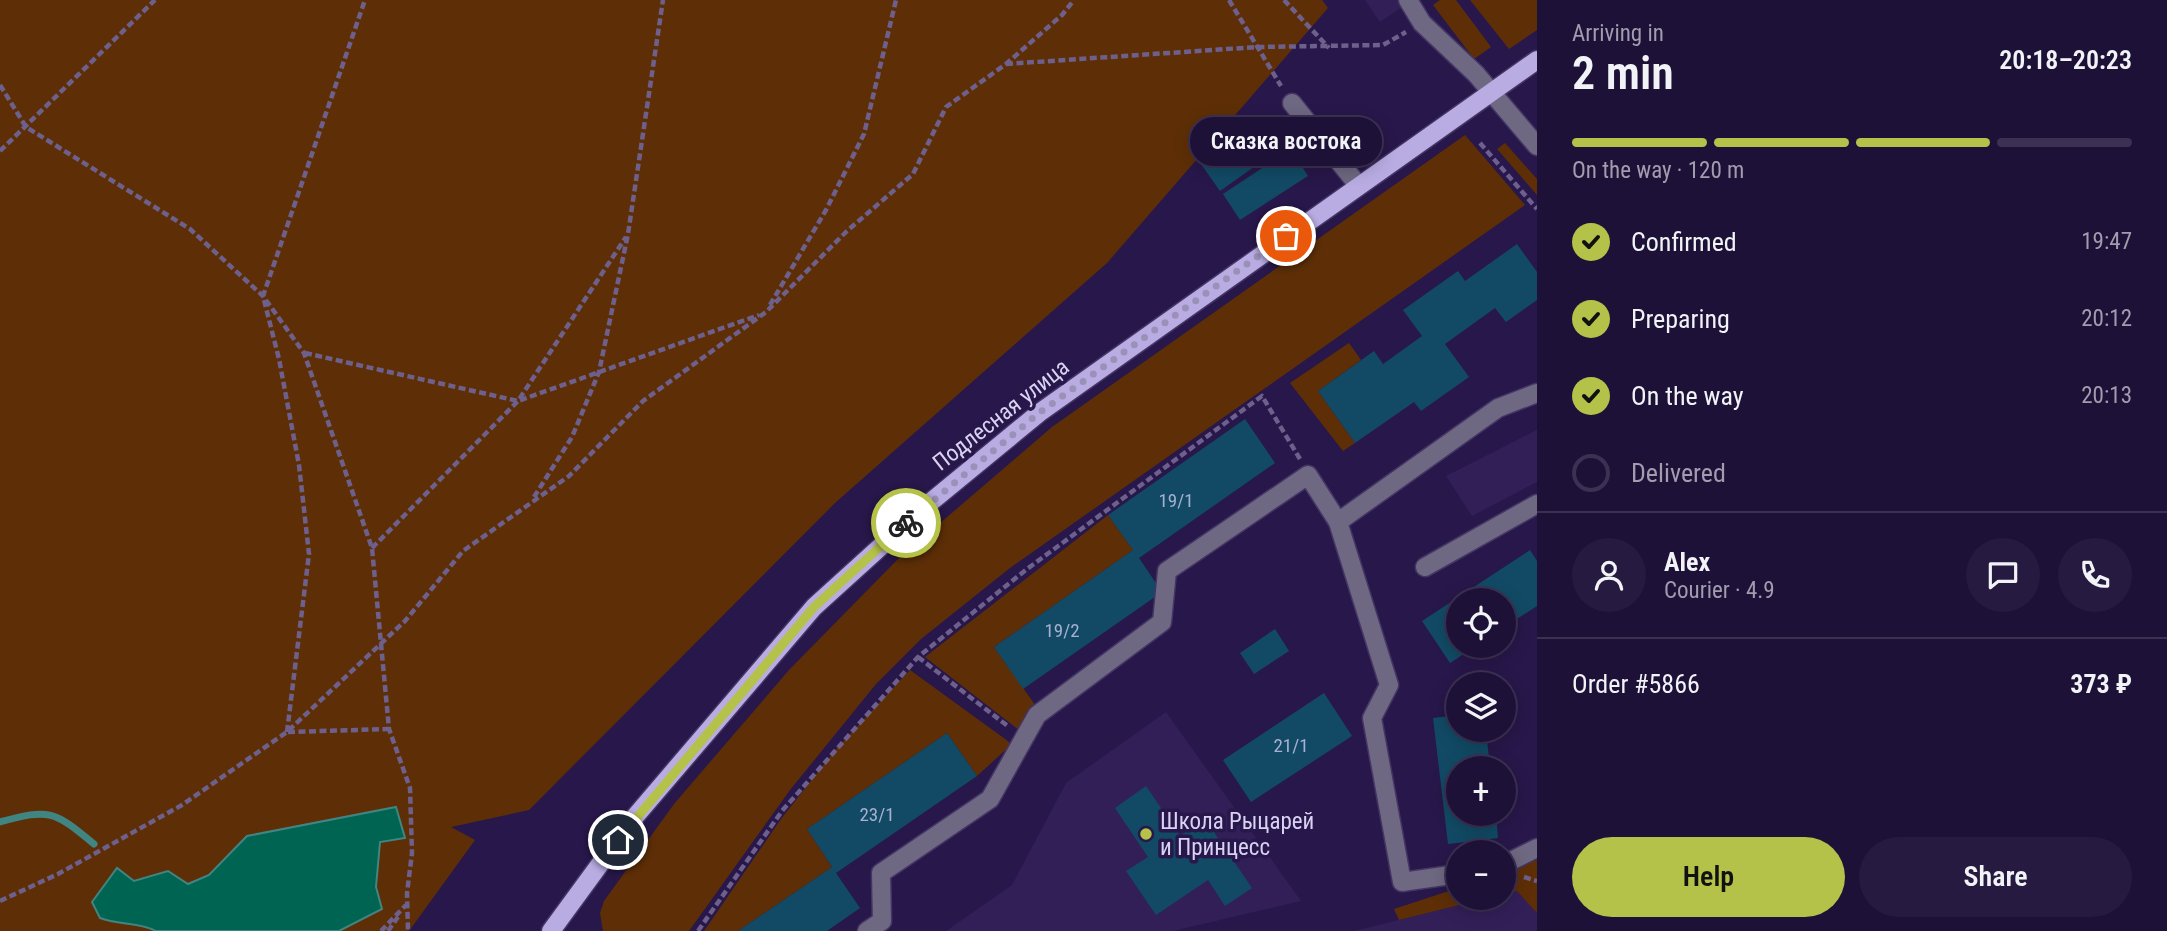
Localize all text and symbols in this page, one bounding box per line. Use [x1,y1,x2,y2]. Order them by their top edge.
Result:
text: Arriving in [1572,20,1664,47]
text: 20:18–20:23 [1999,45,2132,75]
text: 2 min [1572,46,1674,100]
callout: Сказка востока [1190,117,1382,166]
text: Сказка востока [1211,128,1361,155]
text: On the way · 120 m [1572,157,1744,184]
pin [1256,206,1316,266]
icon: bag [1267,217,1305,255]
icon: check [1572,223,1610,261]
text: Confirmed [1631,227,1737,257]
text: 19:47 [2081,228,2132,255]
icon: check [1572,300,1610,338]
text: Preparing [1631,304,1730,334]
text: 20:12 [2081,305,2132,332]
street label: Подлесная улица [928,353,1074,477]
icon: check [1572,377,1610,415]
text: On the way [1631,381,1744,411]
text: 20:13 [2081,382,2132,409]
text: Delivered [1631,458,1726,488]
courier [871,488,941,558]
house number: 19/1 [1158,489,1194,512]
icon: bike [887,504,925,542]
button: person [1572,538,1646,612]
button: chat [1966,538,2040,612]
button: phone [2058,538,2132,612]
text: Alex [1664,547,1710,577]
text: Courier · 4.9 [1664,577,1775,604]
map controls [1446,588,1516,910]
button: locate [1446,588,1516,658]
house number: 19/2 [1044,619,1080,642]
text: Order #5866 [1572,669,1700,699]
text: 373 ₽ [2070,669,2132,699]
button: layers [1446,672,1516,742]
house number: 21/1 [1273,734,1309,757]
button: + [1446,756,1516,826]
house number: 23/1 [859,803,895,826]
place label: Школа Рыцарей и Принцесс [1160,808,1314,861]
pin [588,810,648,870]
icon: home [599,821,637,859]
marker: Школа Рыцарей и Принцесс [1138,826,1154,842]
button: Help [1572,837,1845,917]
button: Share [1859,837,2132,917]
button: − [1446,840,1516,910]

